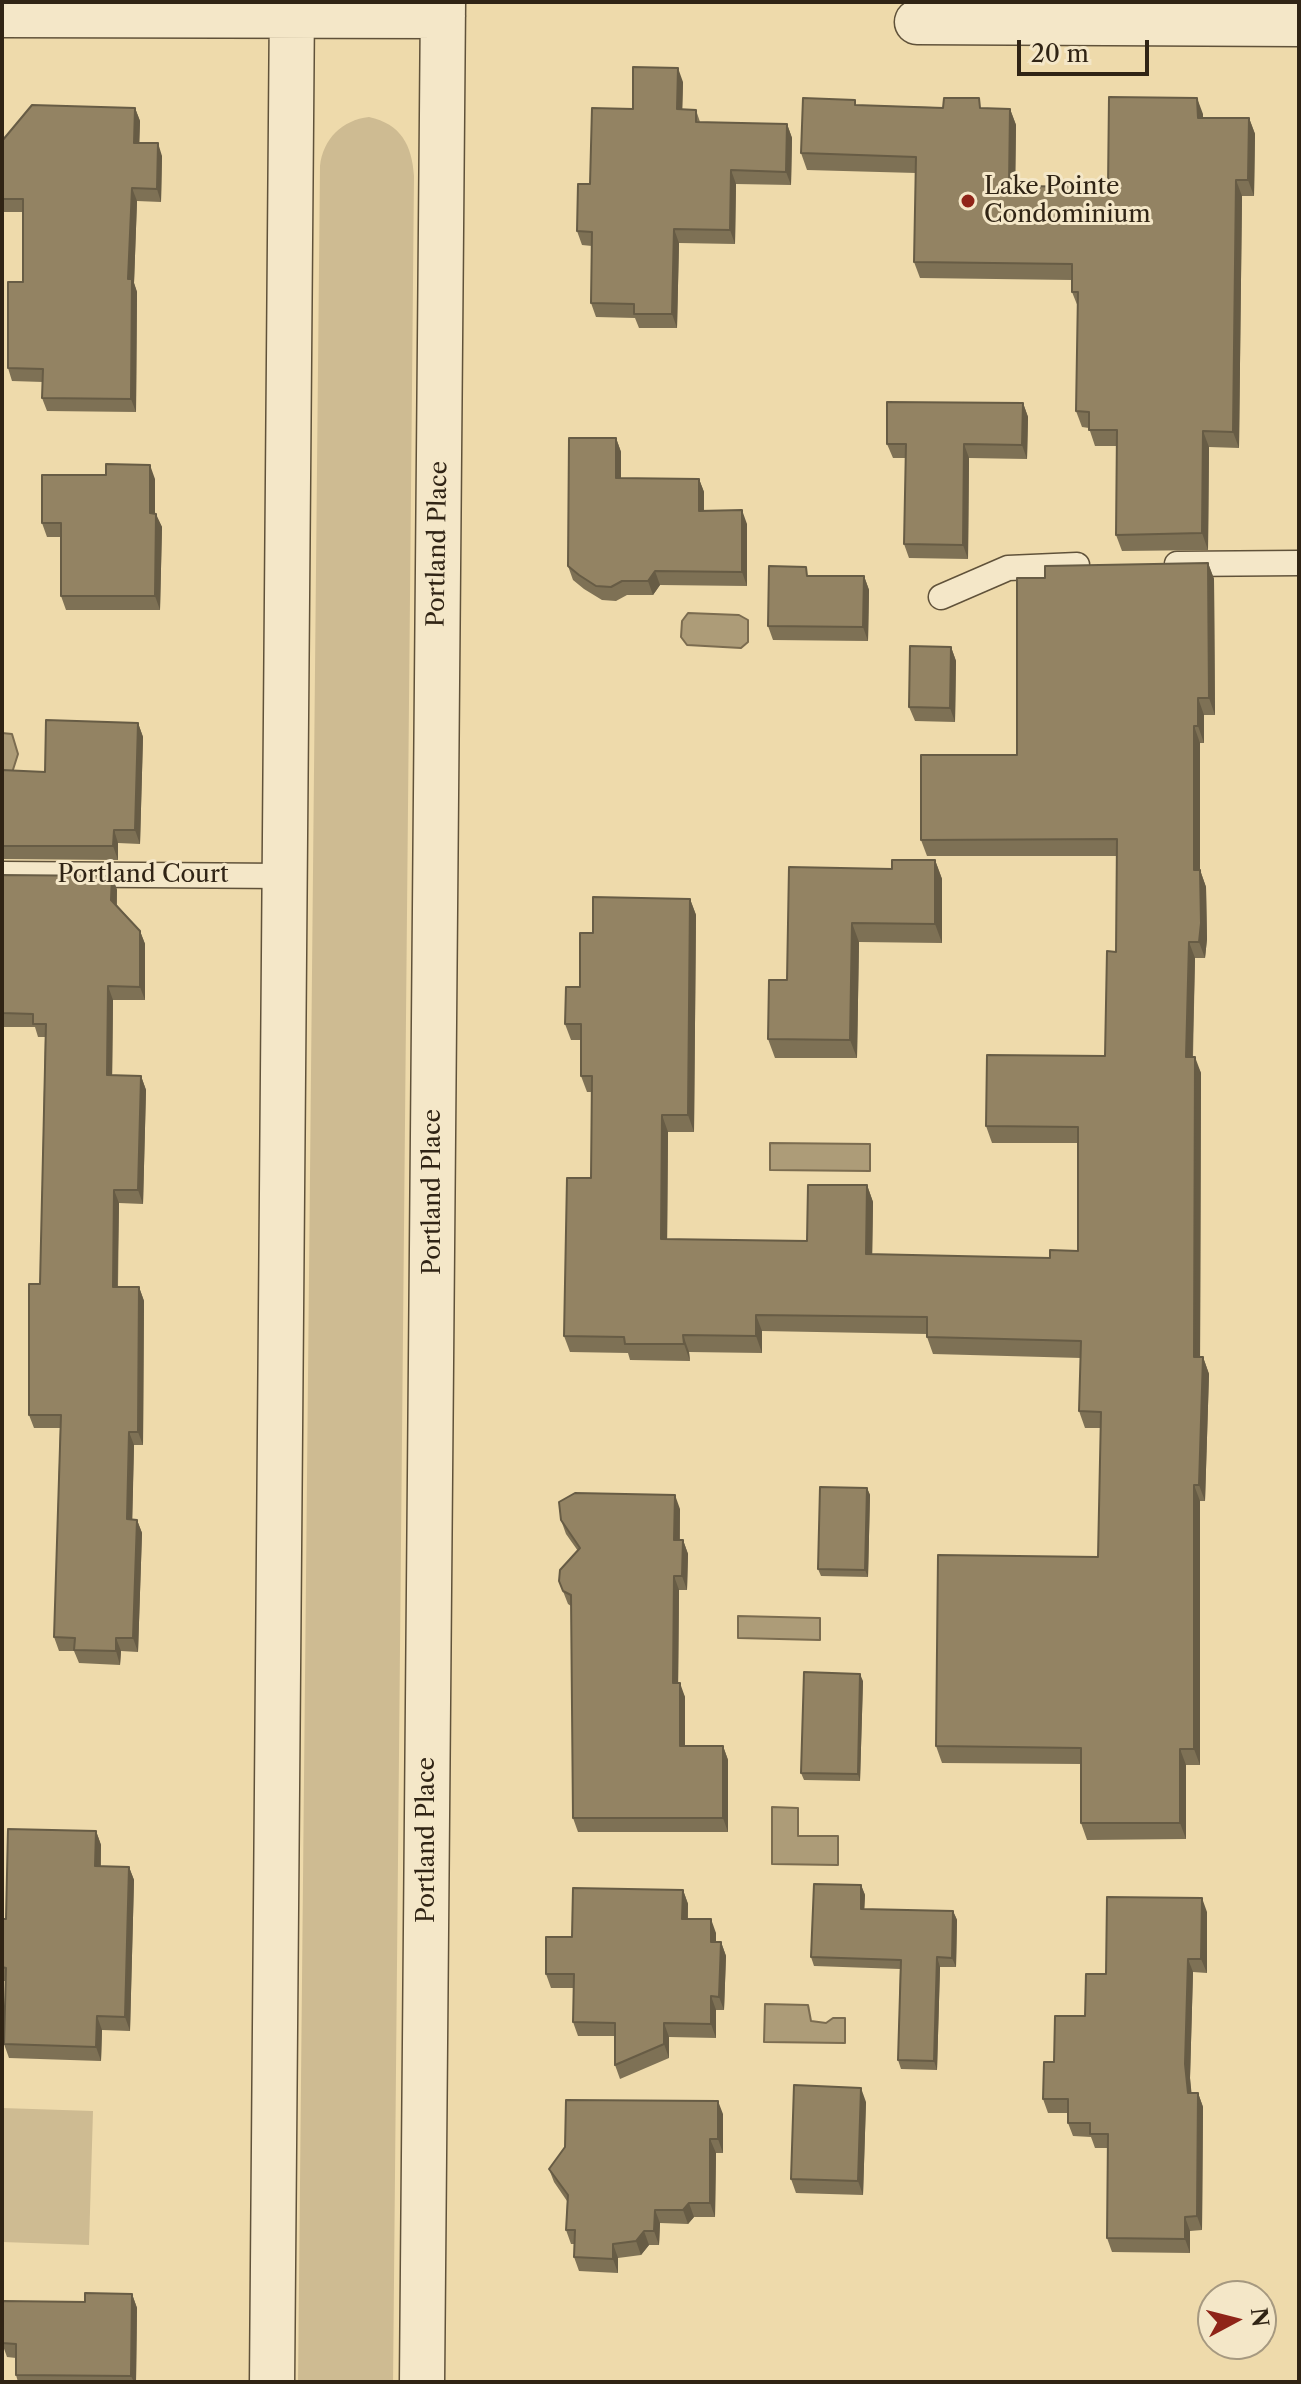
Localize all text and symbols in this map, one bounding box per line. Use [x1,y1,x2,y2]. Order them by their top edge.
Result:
scale bar [1021,24,1153,74]
text: 20 m [1031,39,1089,68]
place label: Lake Pointe Condominium [984,173,1151,229]
marker: Lake Pointe Condominium [959,192,977,210]
street label: Portland Place [422,461,454,627]
street label: Portland Court [58,861,228,889]
street label: Portland Place [419,1109,447,1275]
street label: Portland Place [413,1757,441,1923]
north arrow [1197,2280,1277,2360]
text: N [1245,2306,1274,2328]

